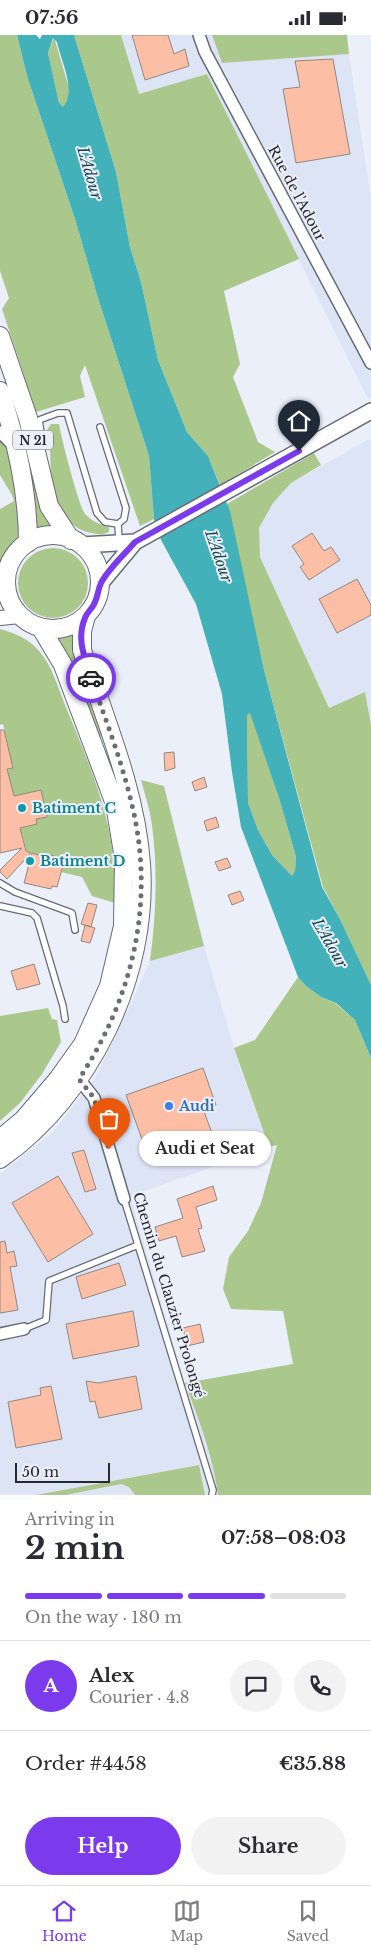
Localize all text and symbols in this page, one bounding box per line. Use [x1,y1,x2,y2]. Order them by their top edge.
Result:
text: 07:56 [25,6,79,29]
street label: Rue de l'Adour [264,142,330,244]
water label: L'Adour [73,143,107,203]
pin [278,400,320,451]
icon: home [285,407,313,435]
road number: N 21 [13,431,53,449]
water label: L'Adour [201,526,237,586]
courier [66,653,116,703]
icon: car [77,664,105,692]
place label: Batiment C [32,799,116,817]
marker: Batiment C [16,802,28,814]
place label: Batiment D [40,852,126,870]
marker: Batiment D [24,855,36,867]
water label: L'Adour [308,914,352,972]
place label: Audi [178,1097,215,1115]
pin [88,1098,130,1149]
marker: Audi [163,1100,175,1112]
icon: bag [95,1105,123,1133]
callout: Audi et Seat [139,1131,272,1167]
text: Audi et Seat [155,1138,255,1158]
street label: Chemin du Clauzier Prolongé [129,1190,209,1400]
scale bar [15,1460,110,1483]
text: 50 m [22,1463,59,1481]
text: Arriving in [25,1509,115,1529]
text: 07:58–08:03 [221,1526,346,1549]
text: 2 min [25,1528,125,1568]
text: On the way · 180 m [25,1607,182,1627]
button: chat [230,1660,282,1712]
button: phone [294,1660,346,1712]
text: Alex [89,1664,134,1687]
text: A [43,1674,59,1697]
text: Courier · 4.8 [89,1687,190,1707]
text: Order #4458 [25,1752,147,1775]
text: €35.88 [279,1752,346,1775]
button: Help [25,1817,181,1875]
button: Share [191,1817,346,1875]
tab: Home [42,1897,87,1945]
tab: Map [171,1897,203,1945]
tab: Saved [287,1897,329,1945]

